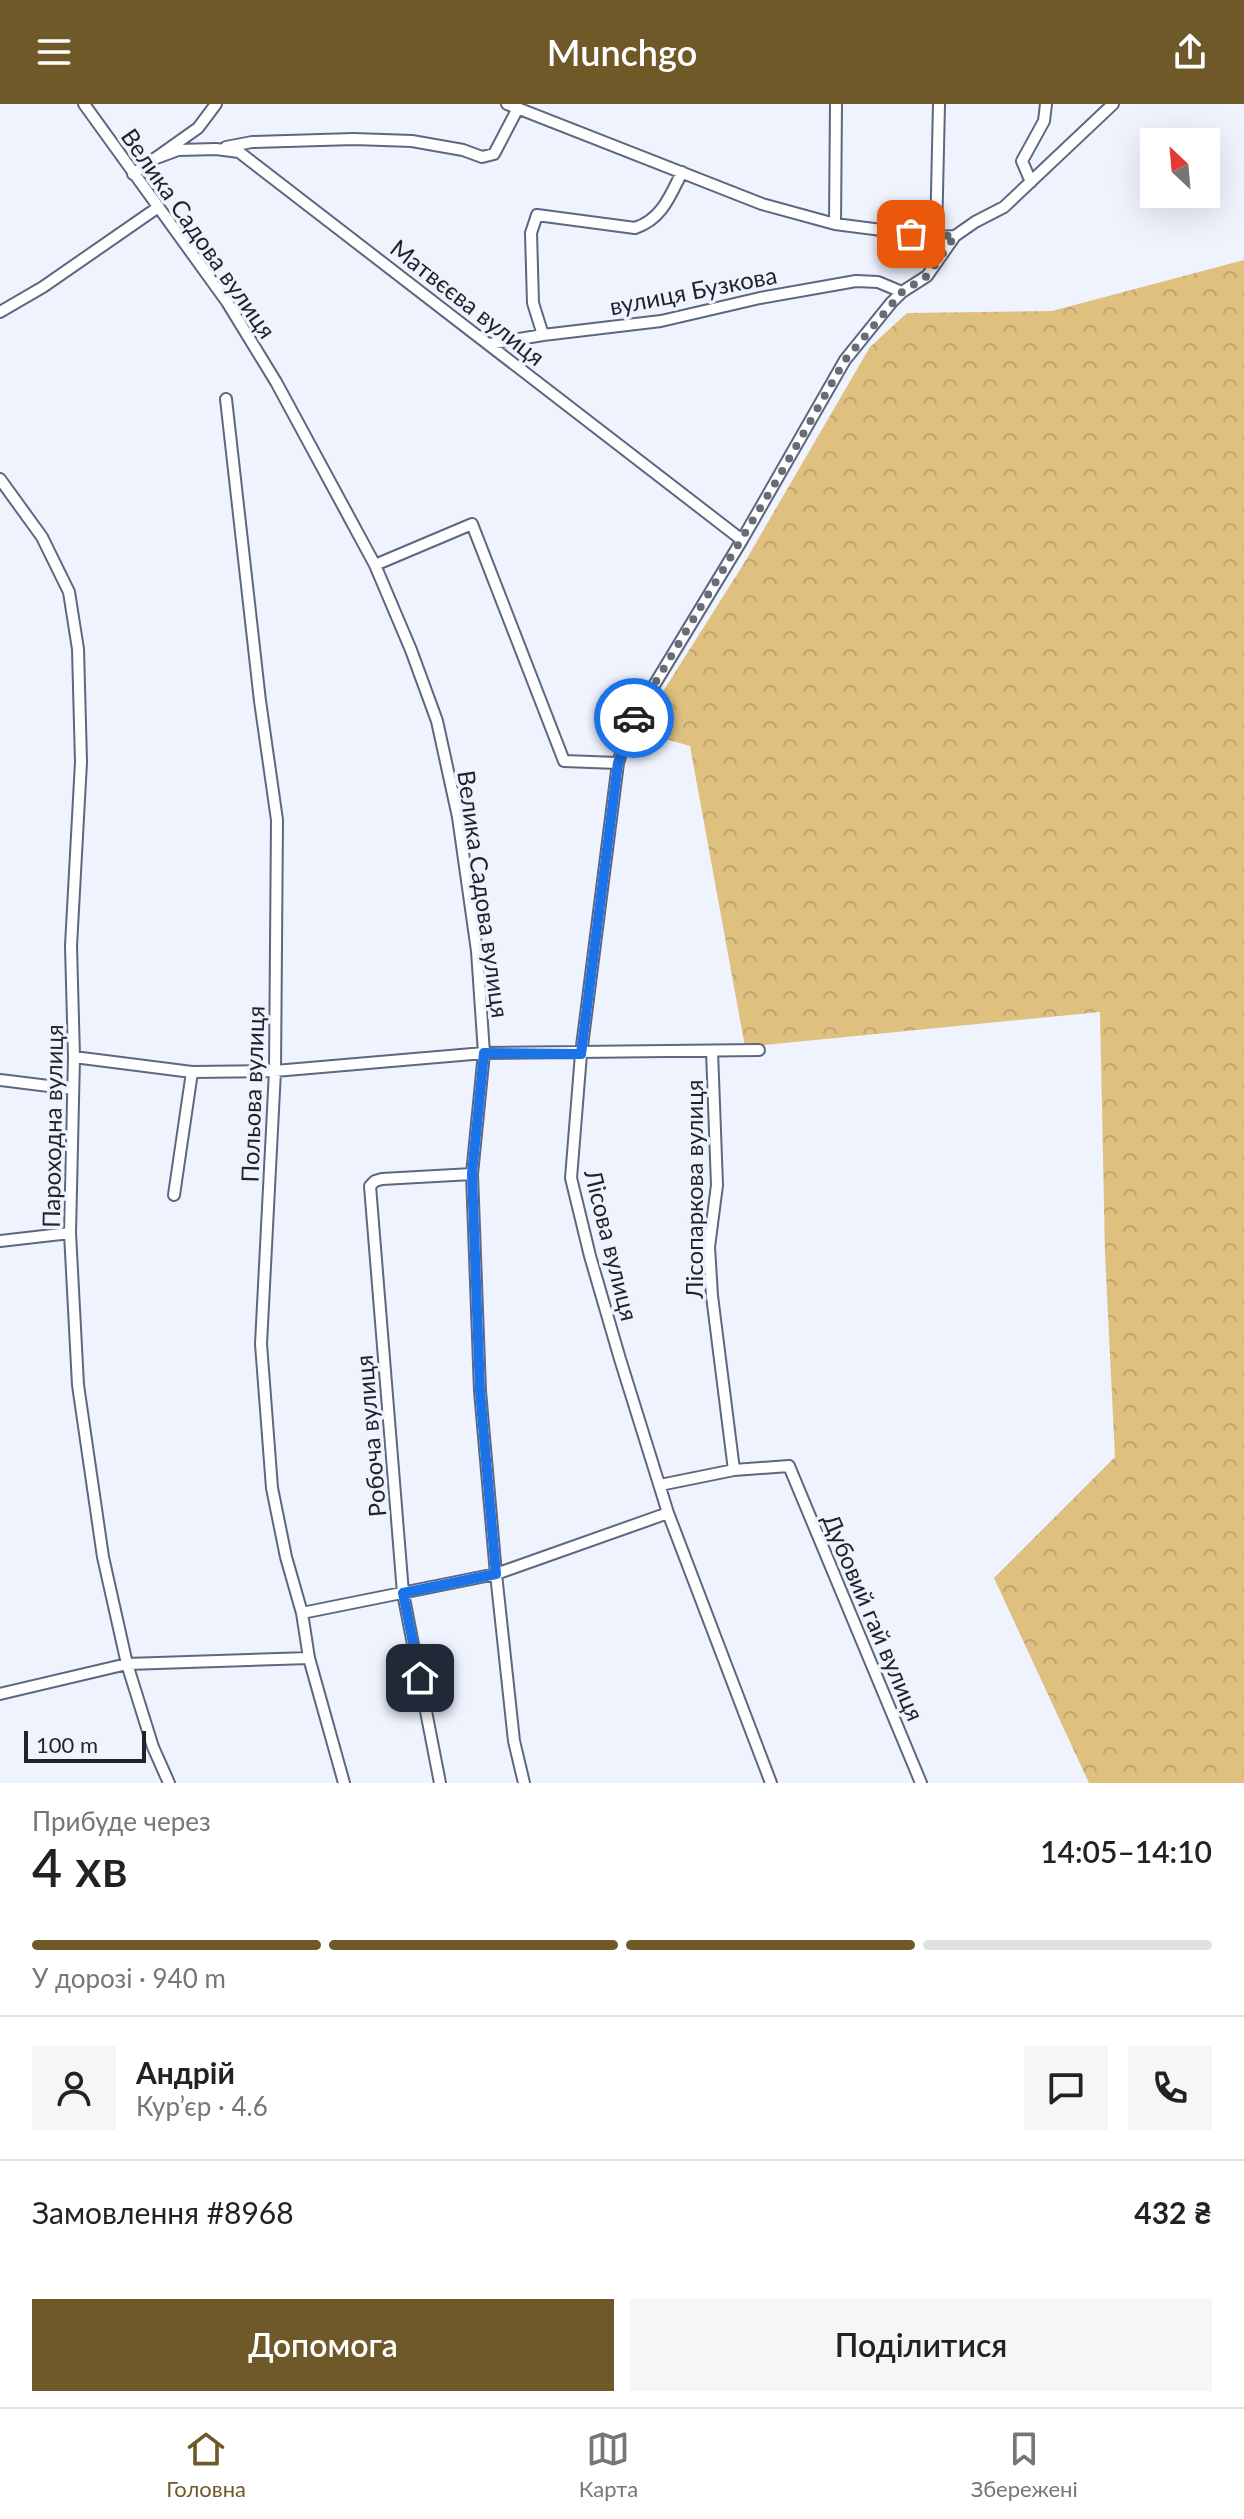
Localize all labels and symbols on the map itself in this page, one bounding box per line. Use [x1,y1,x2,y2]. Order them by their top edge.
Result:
street label: Велика Садова вулиця [116,122,282,344]
north arrow [1140,128,1220,208]
pin [877,200,945,268]
street label: Матвєєва вулиця [385,233,551,371]
street label: вулиця Бузкова [607,260,779,320]
courier [594,678,674,758]
street label: Велика Садова вулиця [452,768,516,1020]
street label: Польова вулиця [234,1005,270,1183]
street label: Пароходна вулиця [36,1024,68,1228]
street label: Лісопаркова вулиця [679,1079,708,1300]
street label: Лісова вулиця [579,1165,645,1324]
street label: Робоча вулиця [348,1354,392,1518]
street label: Дубовий гай вулиця [817,1509,931,1725]
pin [386,1644,454,1712]
scale bar [24,1727,146,1763]

